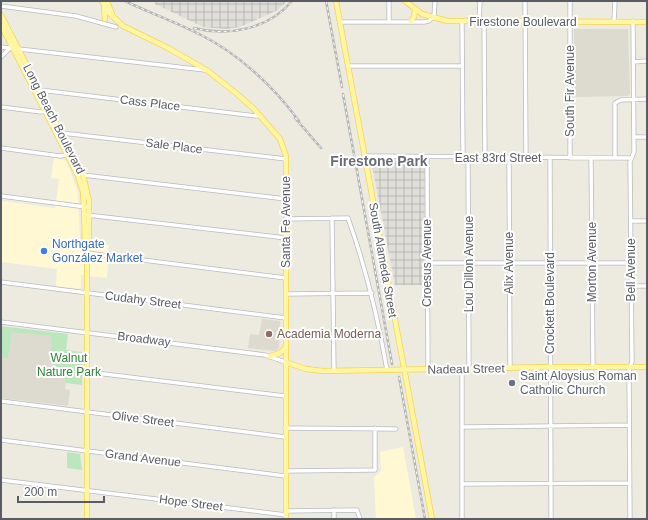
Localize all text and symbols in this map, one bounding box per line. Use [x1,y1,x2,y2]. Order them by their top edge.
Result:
street label: Firestone Boulevard [469,15,577,29]
street label: South Fir Avenue [563,45,577,137]
street label: Long Beach Boulevard [20,62,88,176]
street label: Cass Place [119,92,181,114]
street label: Sale Place [145,136,204,156]
street label: East 83rd Street [455,151,542,165]
district label: Firestone Park [330,153,428,169]
street label: Santa Fe Avenue [279,176,293,268]
street label: South Alameda Street [366,201,400,319]
street label: Lou Dillon Avenue [462,215,476,312]
street label: Croesus Avenue [420,219,434,307]
street label: Morton Avenue [585,221,599,302]
street label: Alix Avenue [502,231,516,294]
place label: Northgate González Market [52,237,143,265]
street label: Bell Avenue [624,238,638,302]
marker: Northgate González Market [39,246,49,256]
street label: Crockett Boulevard [543,252,557,354]
street label: Cudahy Street [104,288,183,312]
place label: Academia Moderna [277,327,381,341]
street label: Broadway [117,329,171,349]
marker: Academia Moderna [264,329,274,339]
park label: Walnut Nature Park [37,351,102,379]
street label: Nadeau Street [427,361,505,377]
place label: Saint Aloysius Roman Catholic Church [520,369,637,397]
marker: Saint Aloysius Roman Catholic Church [507,378,517,388]
street label: Olive Street [111,408,176,430]
street label: Grand Avenue [104,446,182,470]
scale bar [18,478,104,504]
text: 200 m [24,485,57,499]
street label: Hope Street [158,492,224,514]

